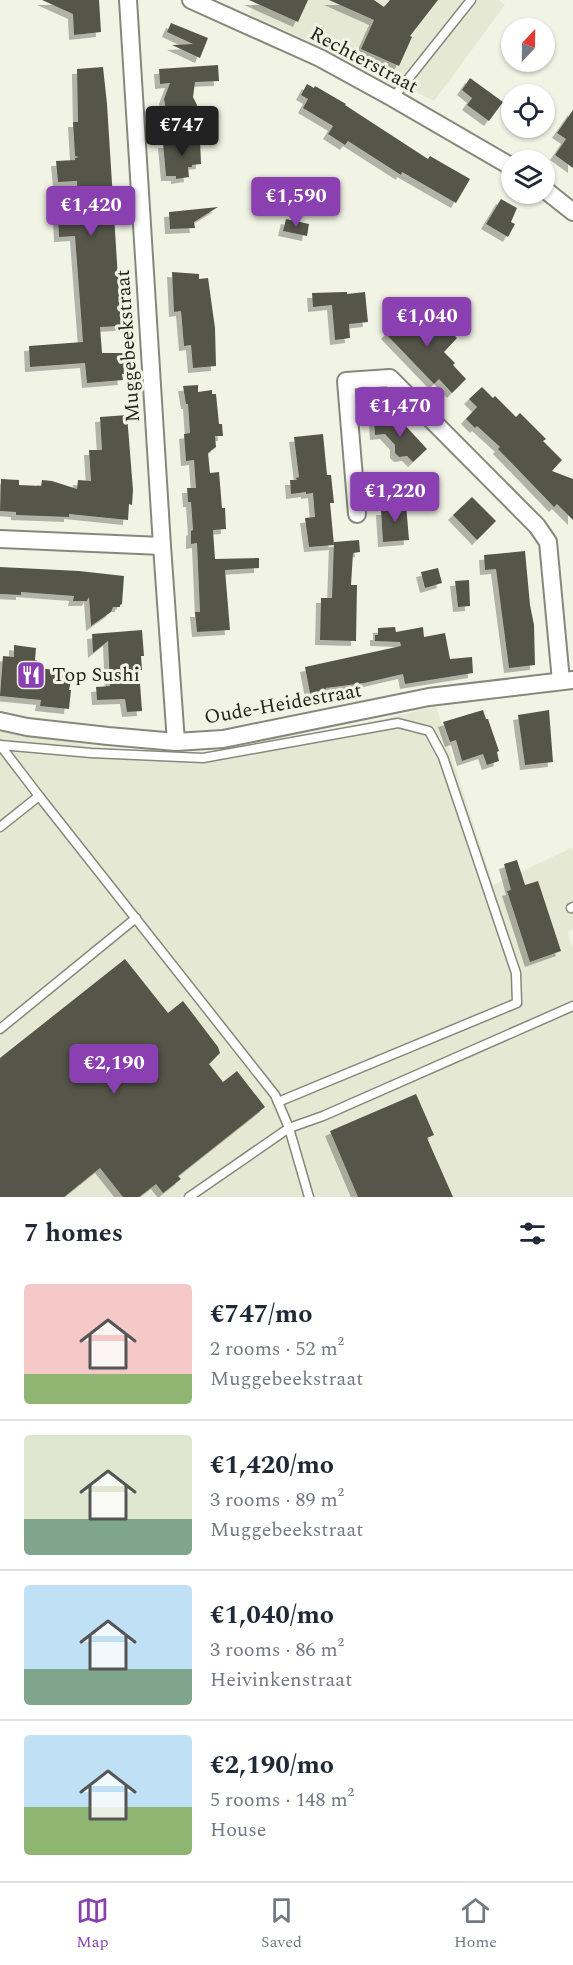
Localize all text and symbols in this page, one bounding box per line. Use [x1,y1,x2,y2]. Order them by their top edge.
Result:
north arrow [501,18,555,72]
map controls [501,18,555,204]
street label: Rechterstraat [304,19,424,101]
button: locate [501,84,555,138]
pin: €747 [146,106,218,157]
text: €747 [160,110,204,140]
button: layers [501,150,555,204]
pin: €1,590 [247,177,345,228]
text: €1,590 [265,181,327,211]
pin: €1,420 [42,186,140,237]
text: €1,420 [60,190,122,220]
street label: Muggebeekstraat [108,269,148,423]
pin: €1,040 [378,297,476,348]
text: €1,040 [396,301,458,331]
pin: €1,470 [351,387,449,438]
text: €1,470 [369,391,431,421]
pin: €1,220 [346,472,444,523]
text: €1,220 [364,476,426,506]
restaurant icon: Top Sushi [15,659,47,691]
place label: Top Sushi [52,660,140,690]
street label: Oude-Heidestraat [202,675,364,733]
pin: €2,190 [65,1044,163,1095]
text: €2,190 [83,1048,145,1078]
text: 7 homes [24,1213,123,1253]
icon: filters [516,1217,549,1250]
text: €747/mo [210,1294,313,1334]
icon: home [72,1308,144,1380]
text: 2 rooms · 52 m² [210,1334,344,1364]
text: Muggebeekstraat [210,1364,363,1394]
text: €1,420/mo [210,1445,334,1485]
icon: home [72,1459,144,1531]
text: 3 rooms · 89 m² [210,1485,344,1515]
text: Muggebeekstraat [210,1515,363,1545]
text: €1,040/mo [210,1595,334,1635]
icon: home [72,1609,144,1681]
text: 3 rooms · 86 m² [210,1635,344,1665]
text: Heivinkenstraat [210,1665,352,1695]
text: €2,190/mo [210,1745,334,1785]
icon: home [72,1759,144,1831]
text: 5 rooms · 148 m² [210,1785,354,1815]
text: House [210,1815,267,1845]
tab: Map [76,1894,109,1954]
tab: Saved [261,1894,302,1954]
tab: Home [454,1894,497,1954]

